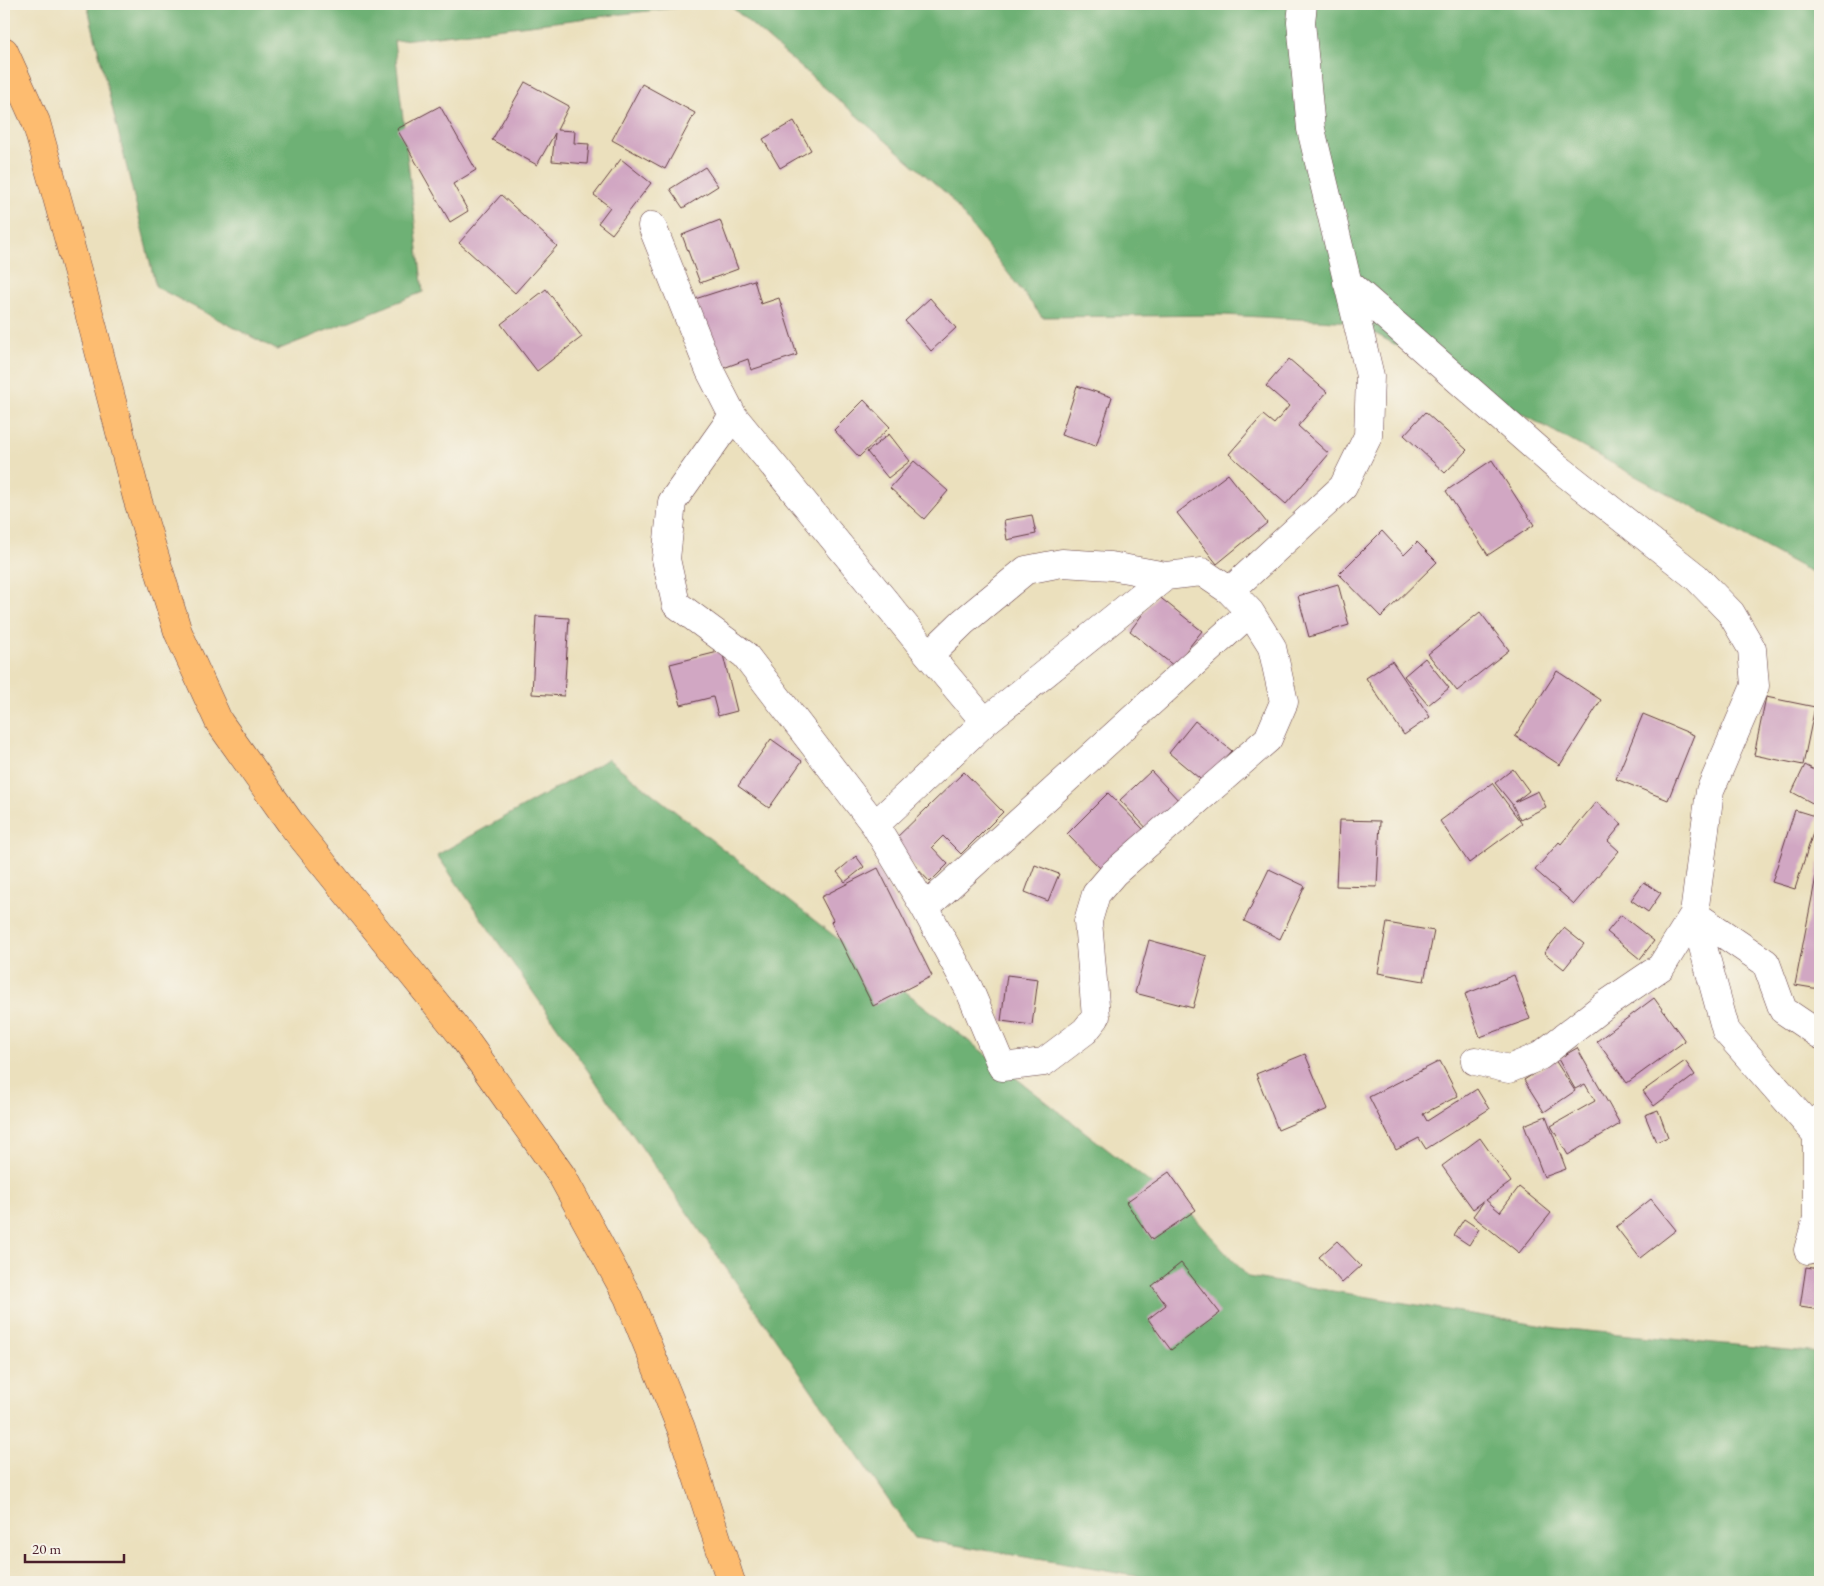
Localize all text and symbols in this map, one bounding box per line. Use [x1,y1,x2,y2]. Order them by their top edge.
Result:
scale bar [25,1531,124,1563]
text: 20 m [32,1539,61,1558]

